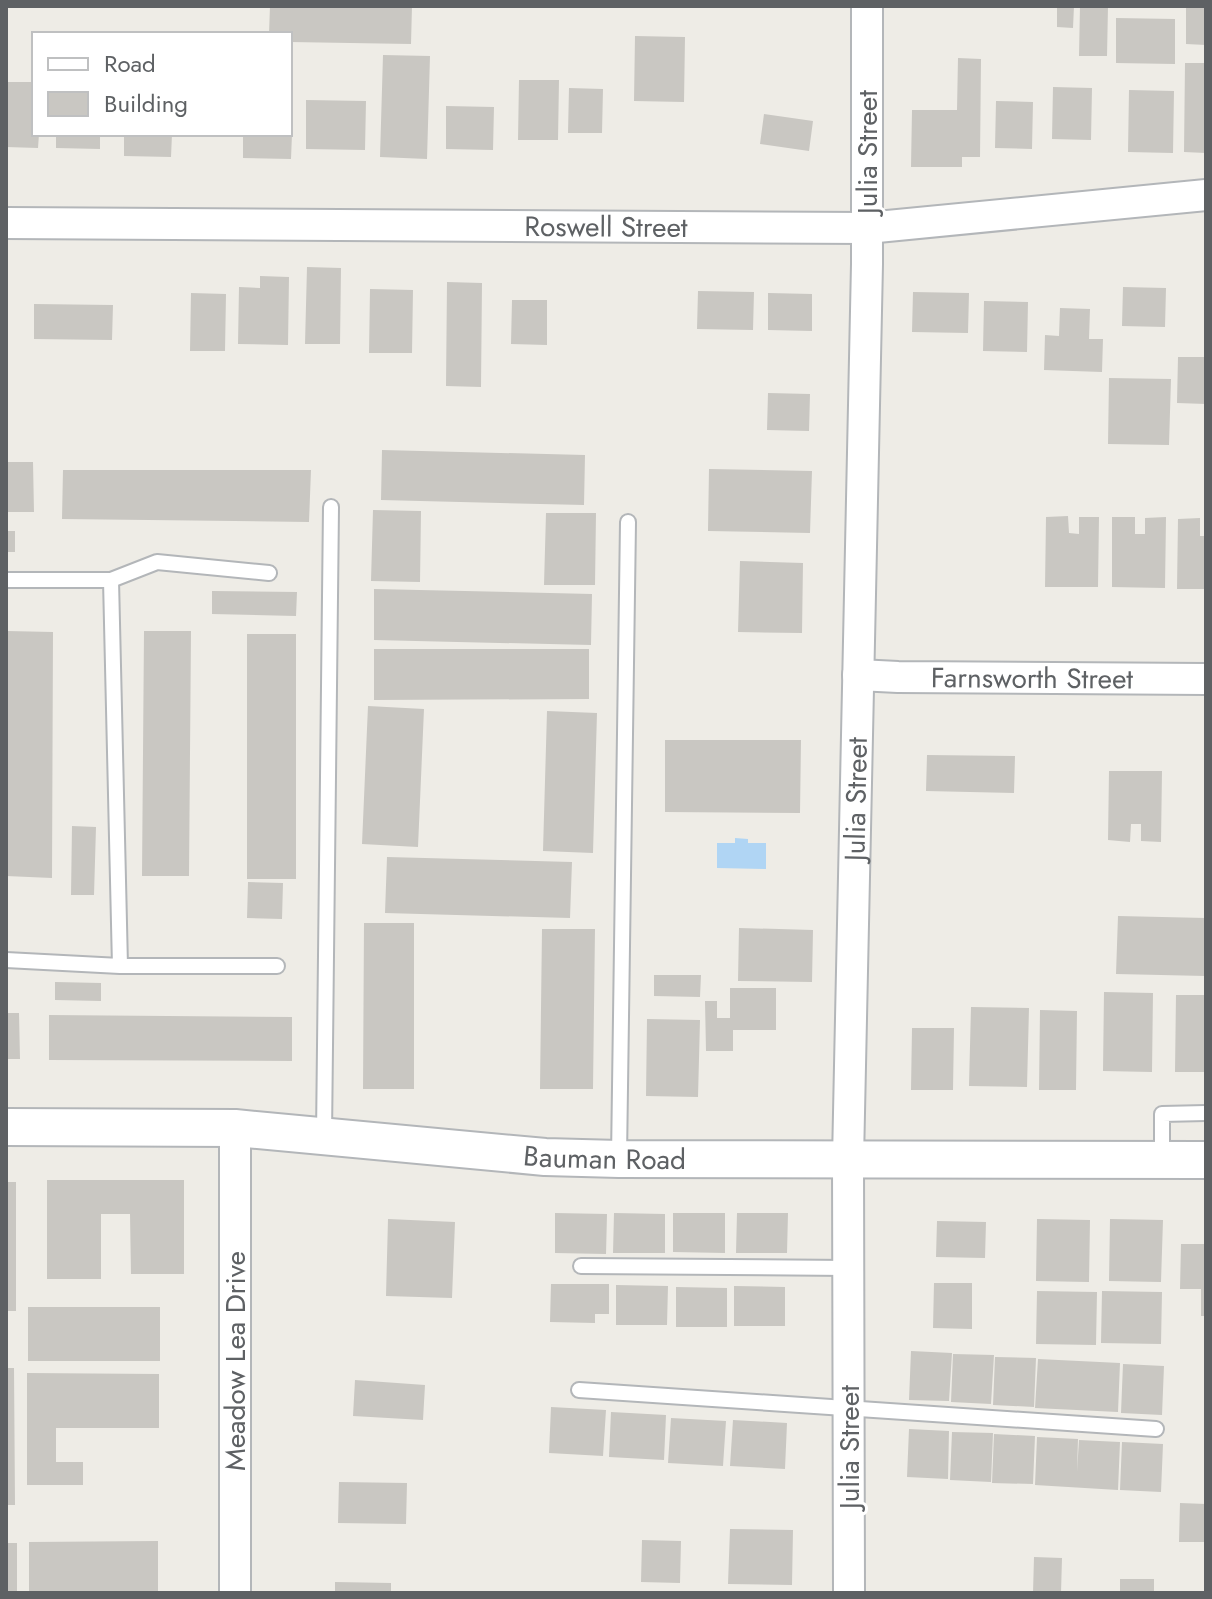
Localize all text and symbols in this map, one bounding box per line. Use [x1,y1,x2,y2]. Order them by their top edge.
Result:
legend [32,32,292,136]
text: Road [104,46,156,81]
text: Building [104,86,188,121]
street label: Julia Street [847,90,888,218]
street label: Roswell Street [524,206,688,248]
street label: Farnsworth Street [931,657,1134,700]
street label: Julia Street [834,736,878,865]
street label: Bauman Road [521,1135,686,1180]
street label: Meadow Lea Drive [215,1251,256,1471]
street label: Julia Street [829,1385,870,1513]

